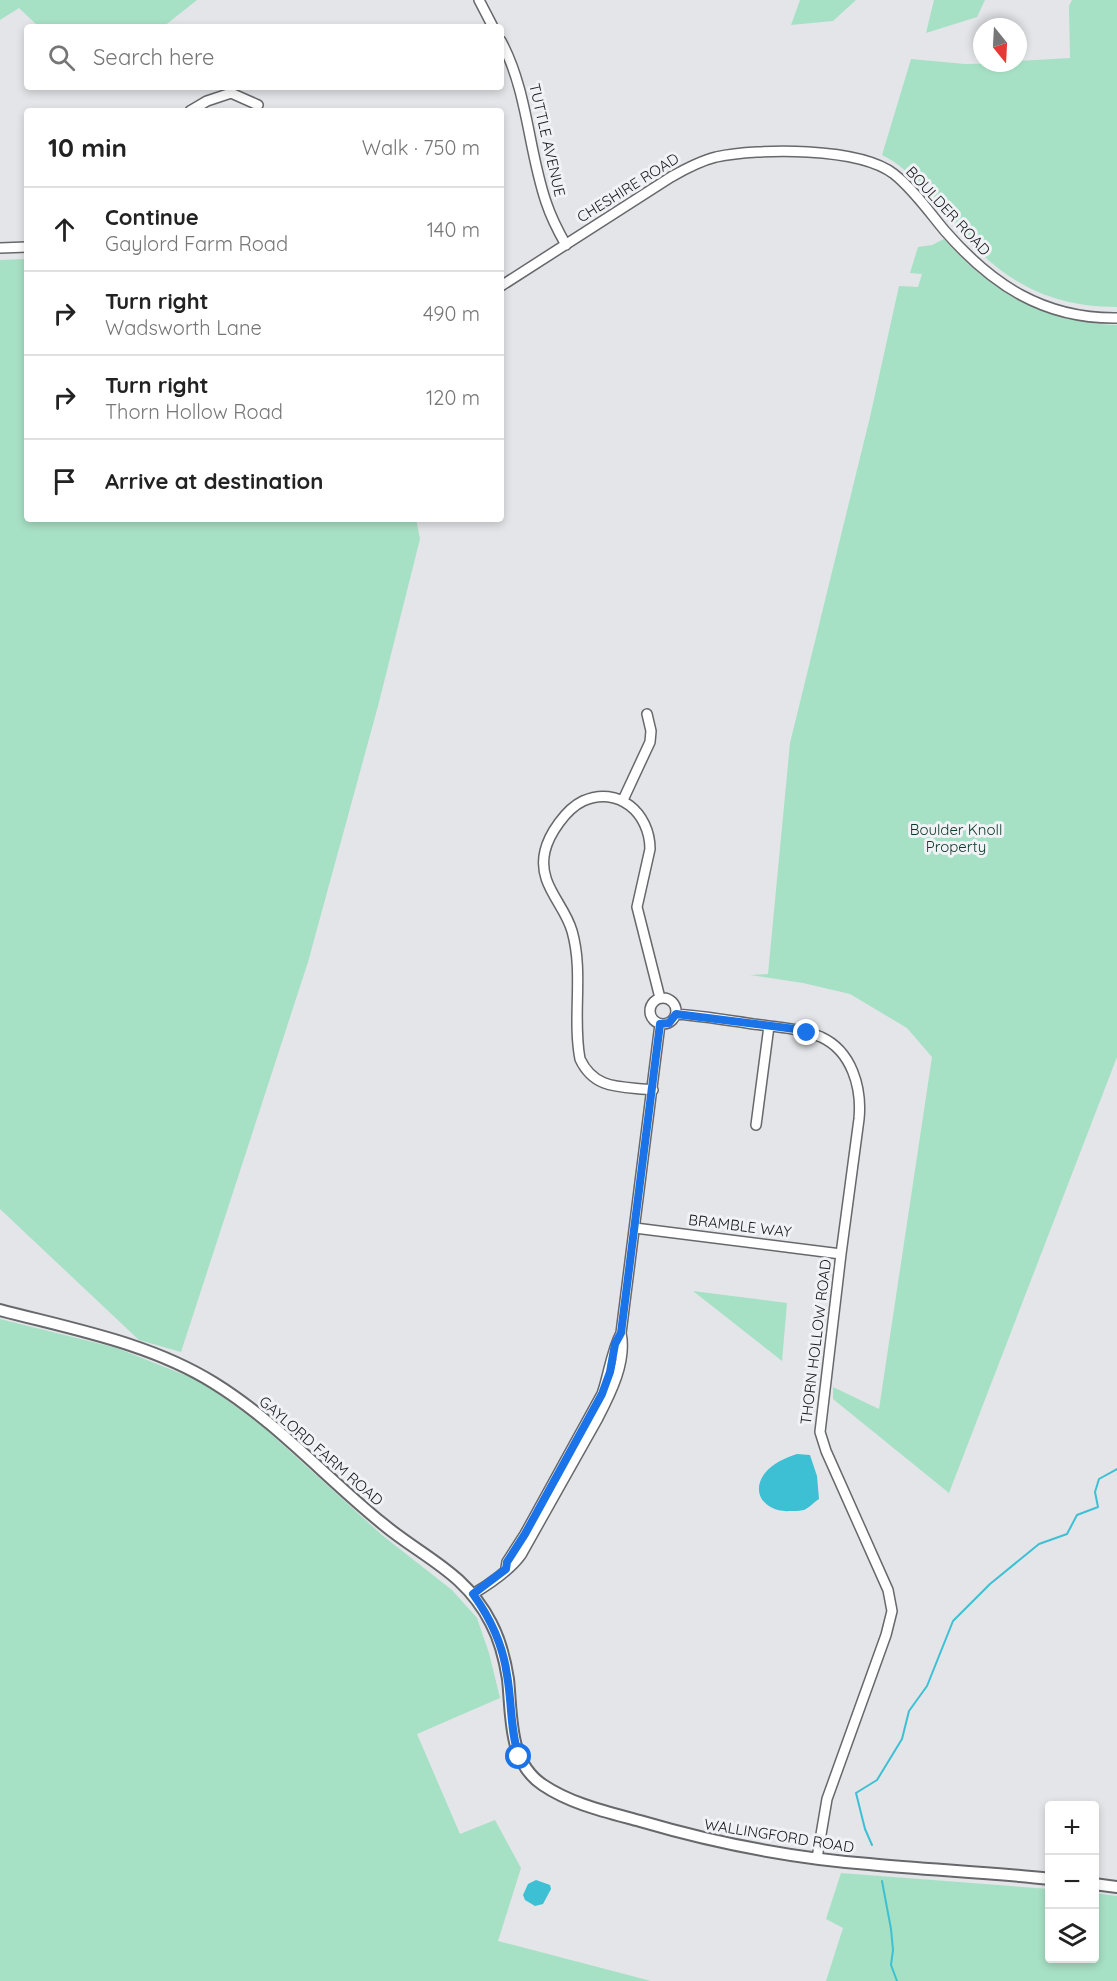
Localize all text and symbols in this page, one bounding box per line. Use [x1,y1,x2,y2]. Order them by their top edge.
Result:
north arrow [973,18,1027,72]
search box [24,24,504,90]
icon: search [45,41,78,74]
text: Search here [93,43,214,71]
street label: TUTTLE AVENUE [525,81,570,198]
text: 10 min [48,131,127,164]
text: Walk · 750 m [362,135,480,160]
street label: CHESHIRE ROAD [573,149,682,227]
street label: BOULDER ROAD [902,162,995,259]
text: Continue [105,203,199,231]
icon: ahead [48,213,81,246]
text: 140 m [427,217,480,242]
text: Gaylord Farm Road [105,231,288,256]
text: Turn right [105,287,209,315]
icon: right [48,297,81,330]
text: 490 m [423,301,480,326]
text: Wadsworth Lane [105,315,262,340]
text: Turn right [105,371,209,399]
icon: right [48,381,81,414]
text: 120 m [426,385,480,410]
text: Thorn Hollow Road [105,399,283,424]
icon: arrive [48,465,81,498]
text: Arrive at destination [105,467,323,495]
park label: Boulder Knoll Property [910,820,1002,856]
route end [793,1019,819,1045]
street label: BRAMBLE WAY [687,1210,793,1241]
street label: THORN HOLLOW ROAD [796,1258,835,1426]
street label: GAYLORD FARM ROAD [255,1392,387,1510]
route start [505,1743,531,1769]
map controls [1045,1801,1099,1963]
button: + [1045,1801,1099,1855]
street label: WALLINGFORD ROAD [703,1814,856,1857]
button: − [1045,1855,1099,1909]
button: layers [1045,1909,1099,1963]

